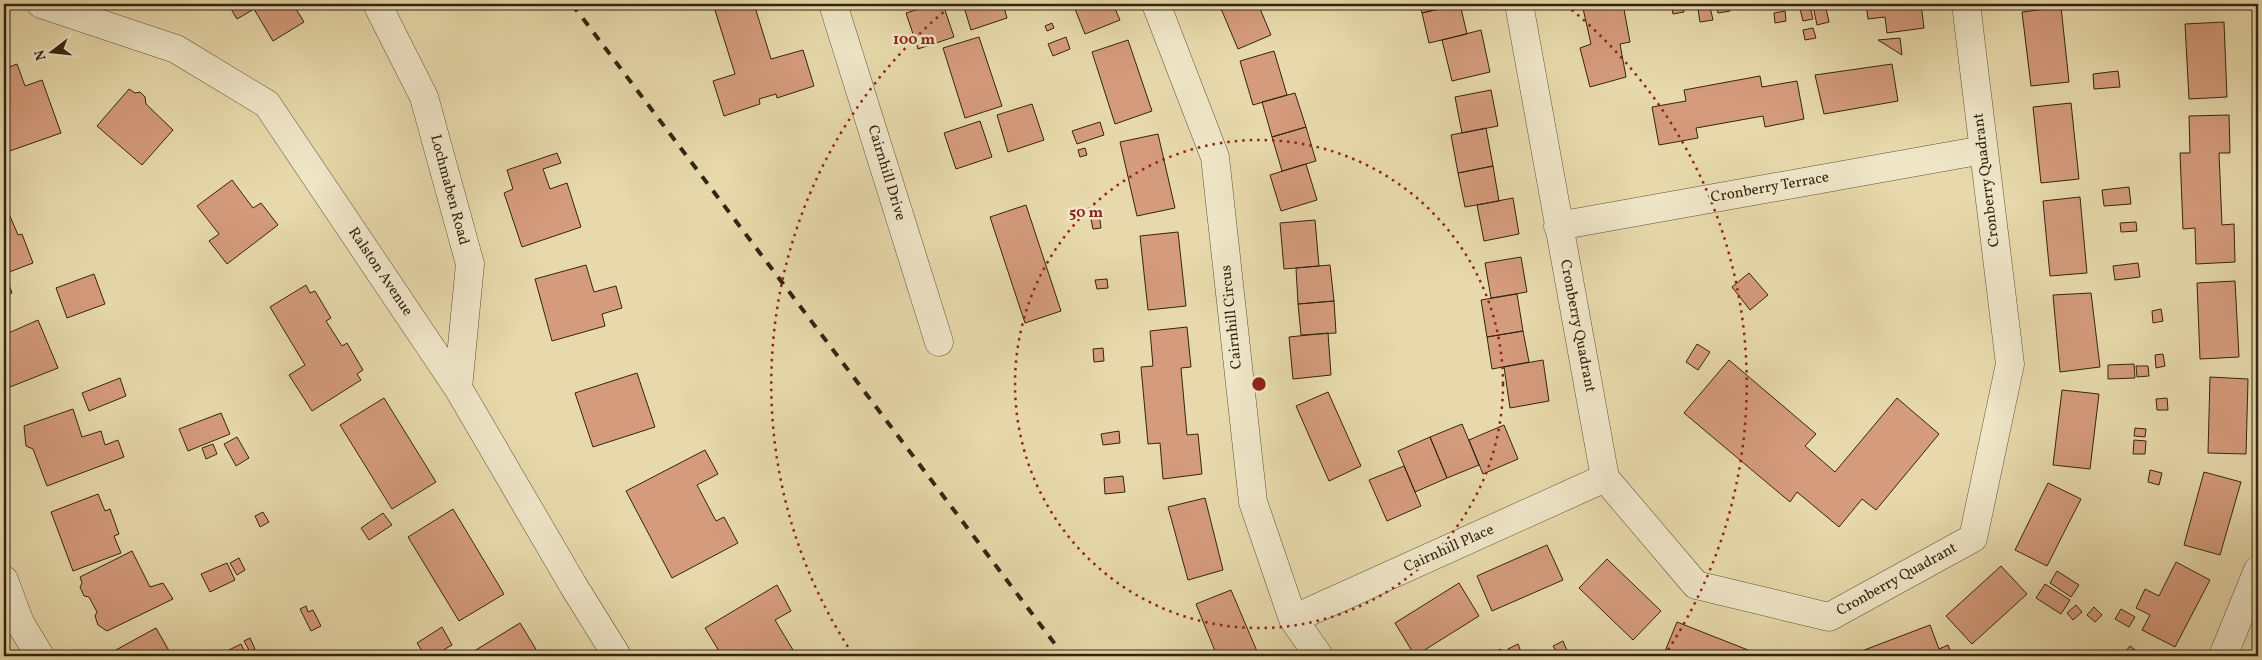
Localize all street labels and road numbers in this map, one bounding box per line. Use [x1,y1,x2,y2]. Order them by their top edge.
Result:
street label: Cronberry Quadrant [1968,112,2006,248]
street label: Cairnhill Drive [861,123,911,223]
street label: Lochmaben Road [424,132,474,248]
street label: Cronberry Terrace [1709,167,1831,209]
street label: Ralston Avenue [343,224,417,320]
street label: Cronberry Quadrant [1554,258,1600,394]
street label: Cairnhill Circus [1216,264,1248,370]
street label: Cairnhill Place [1400,520,1498,578]
street label: Cronberry Quadrant [1833,538,1961,622]

